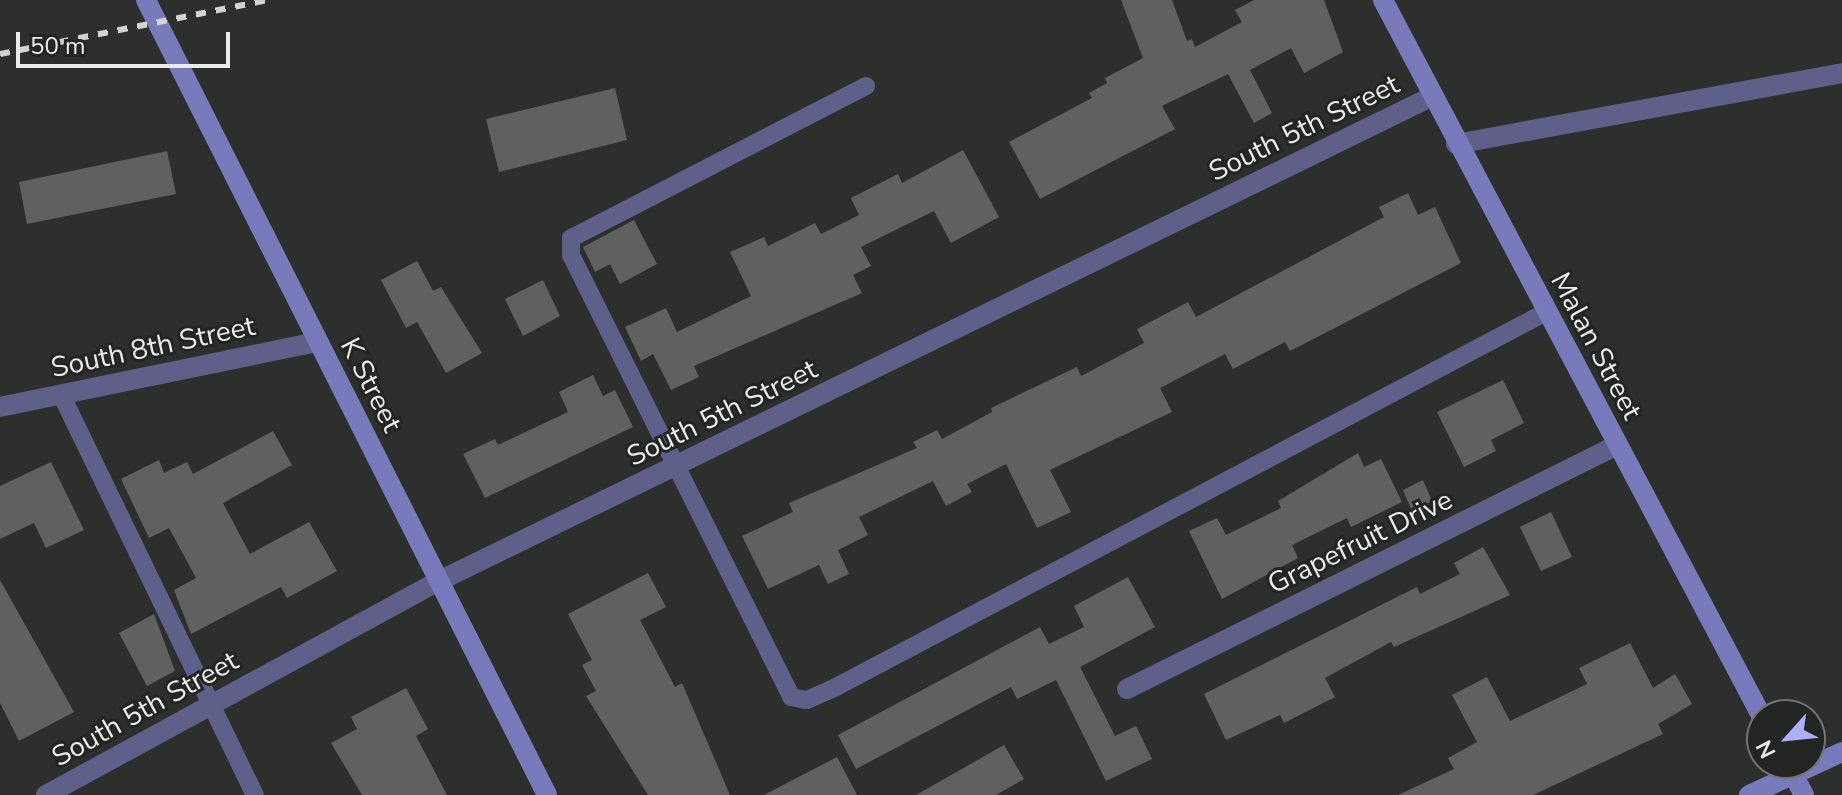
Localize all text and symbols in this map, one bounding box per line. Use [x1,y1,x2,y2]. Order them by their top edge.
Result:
scale bar [20,16,234,66]
text: 50 m [30,30,86,62]
street label: South 5th Street [1203,67,1405,189]
street label: Malan Street [1543,267,1649,425]
street label: South 8th Street [48,309,258,385]
street label: K Street [333,332,409,438]
street label: South 5th Street [621,352,823,474]
street label: Grapefruit Drive [1262,483,1458,601]
street label: South 5th Street [46,644,244,774]
north arrow [1746,699,1826,779]
text: N [1749,735,1784,763]

